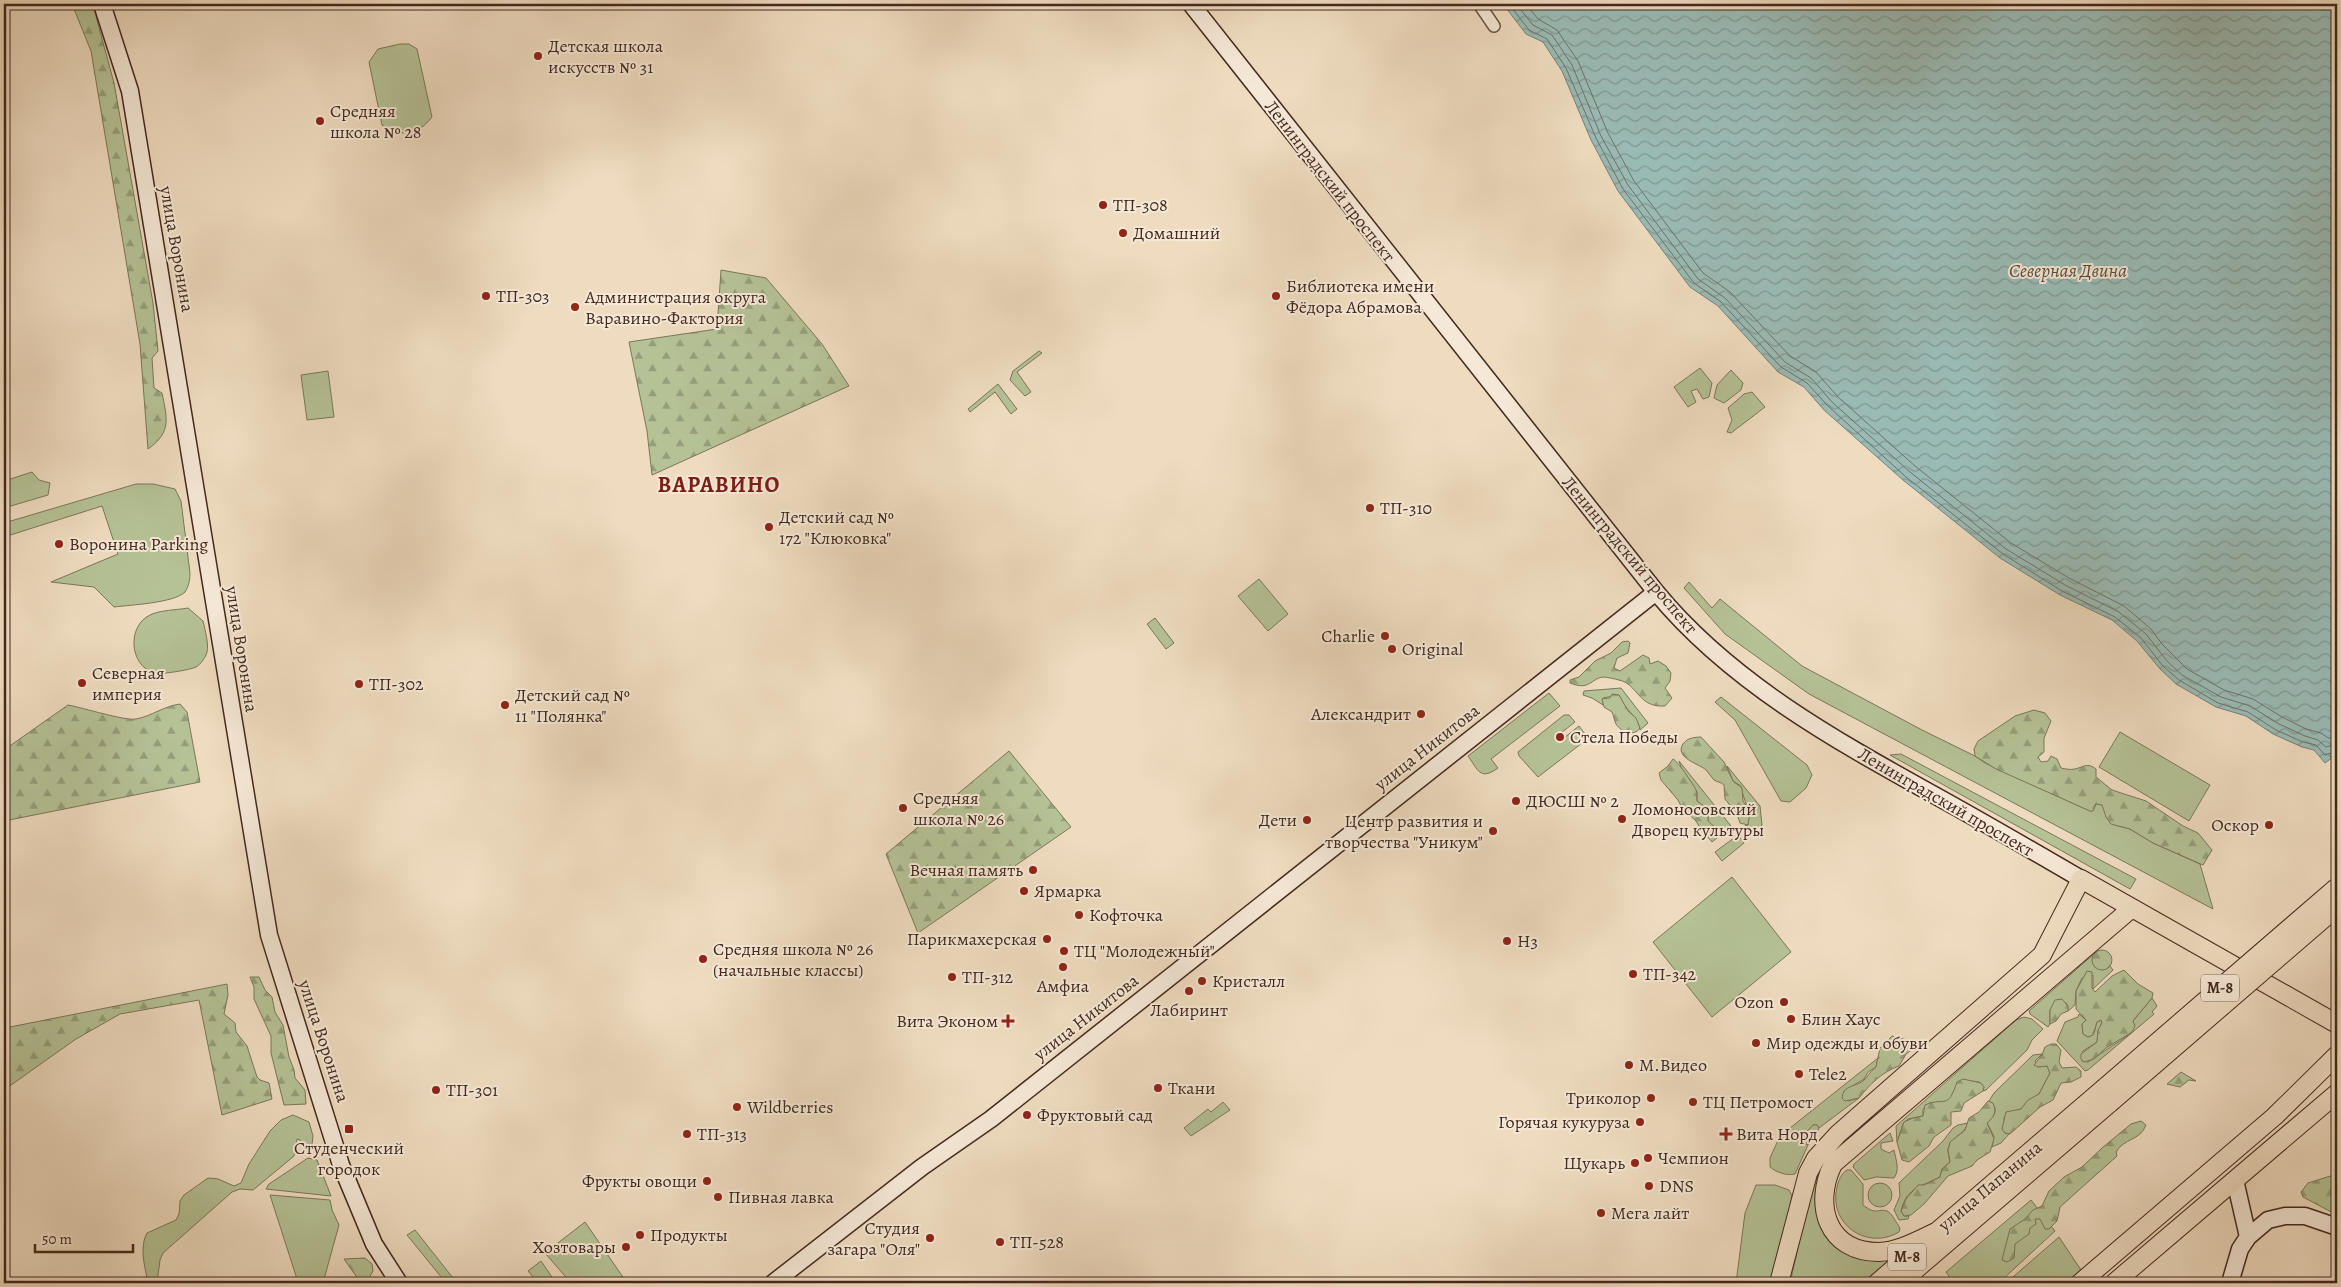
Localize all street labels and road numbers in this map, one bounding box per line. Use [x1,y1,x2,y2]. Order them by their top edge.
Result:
street label: Ленинградский проспект [1259,95,1401,267]
street label: улица Воронина [154,183,200,315]
street label: Ленинградский проспект [1557,471,1703,639]
street label: улица Воронина [220,583,264,715]
street label: улица Никитова [1369,698,1485,796]
street label: Ленинградский проспект [1854,742,2038,862]
street label: улица Никитова [1028,968,1144,1066]
road number: М-8 [2201,974,2239,1001]
street label: улица Воронина [293,976,355,1106]
street label: улица Папанина [1932,1135,2047,1237]
road number: М-8 [1888,1244,1926,1270]

